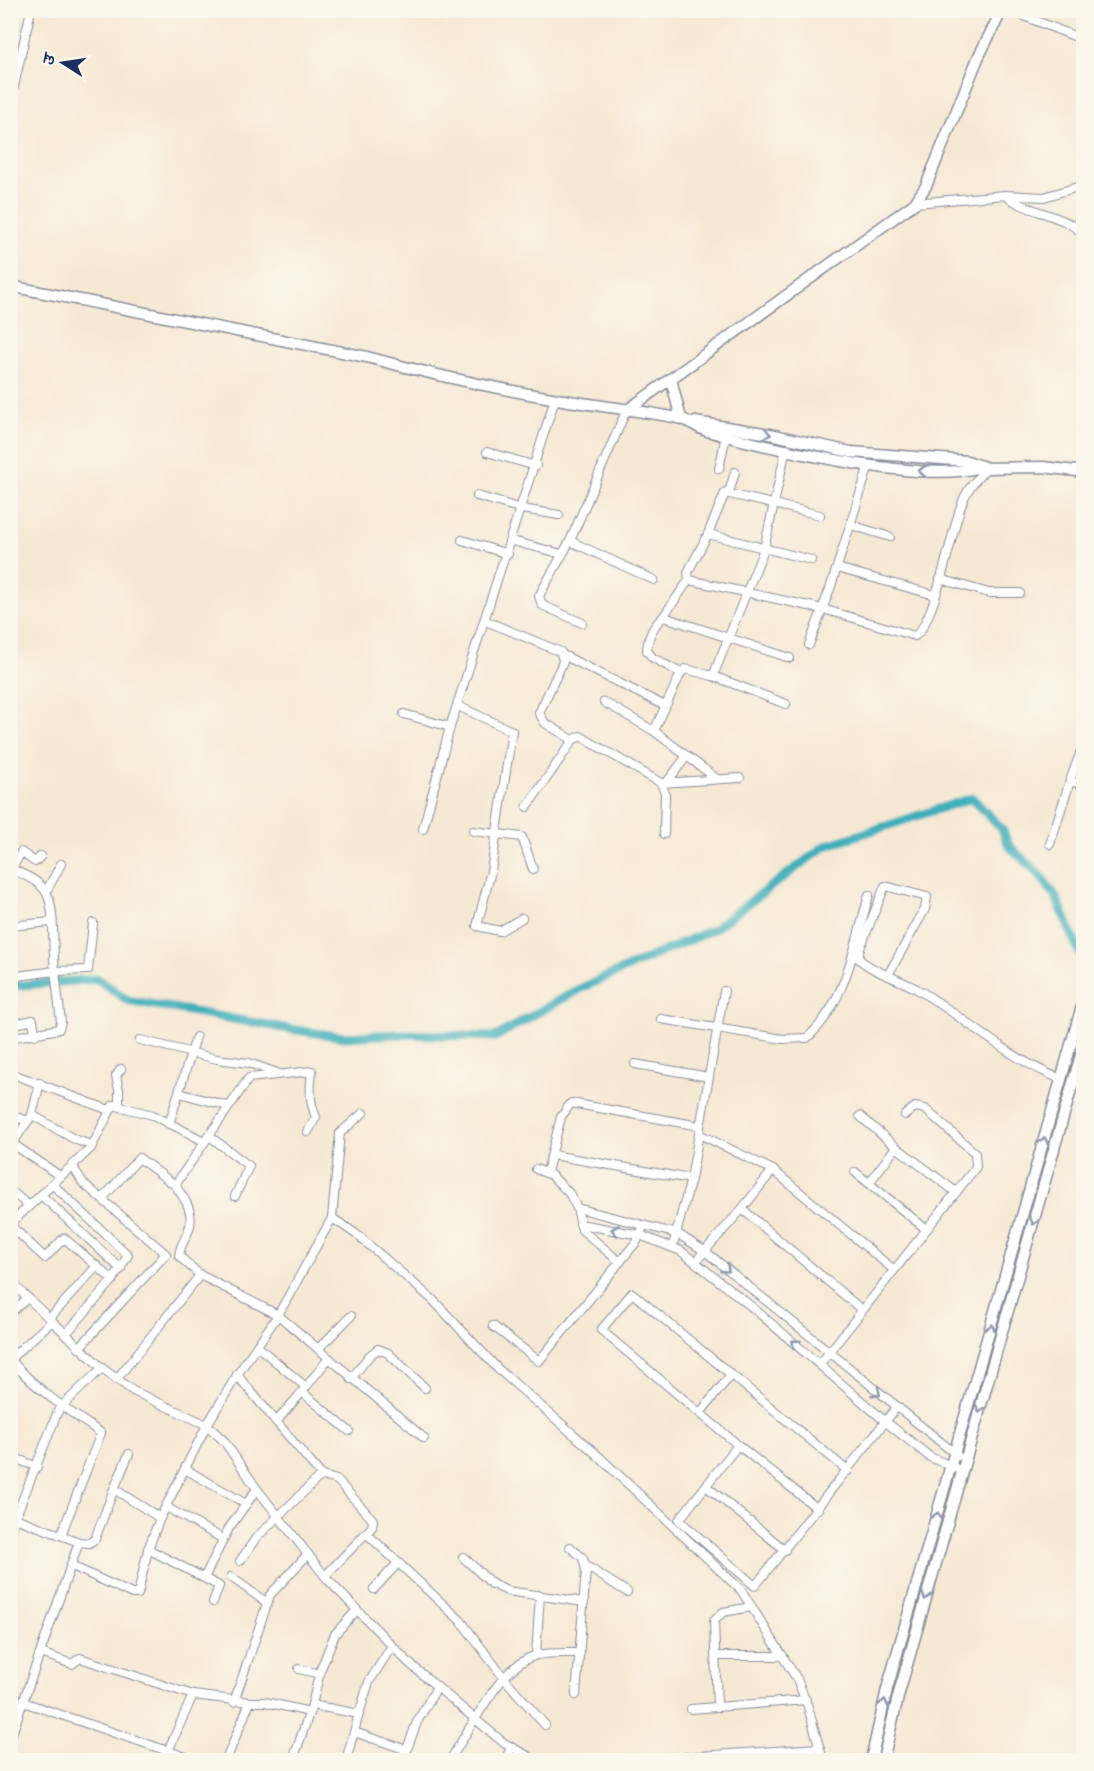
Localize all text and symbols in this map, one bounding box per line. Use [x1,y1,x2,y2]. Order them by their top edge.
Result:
north arrow [33,33,93,93]
text: उ [37,50,64,68]
one-way arrow [761,427,771,440]
one-way arrow [917,464,926,477]
one-way arrow [1037,1136,1049,1147]
one-way arrow [1029,1215,1041,1226]
one-way arrow [610,1224,620,1237]
one-way arrow [719,1262,730,1273]
one-way arrow [983,1323,996,1333]
one-way arrow [791,1339,802,1350]
one-way arrow [870,1385,881,1396]
one-way arrow [975,1403,987,1414]
one-way arrow [930,1511,942,1522]
one-way arrow [921,1590,933,1601]
one-way arrow [876,1699,889,1709]

